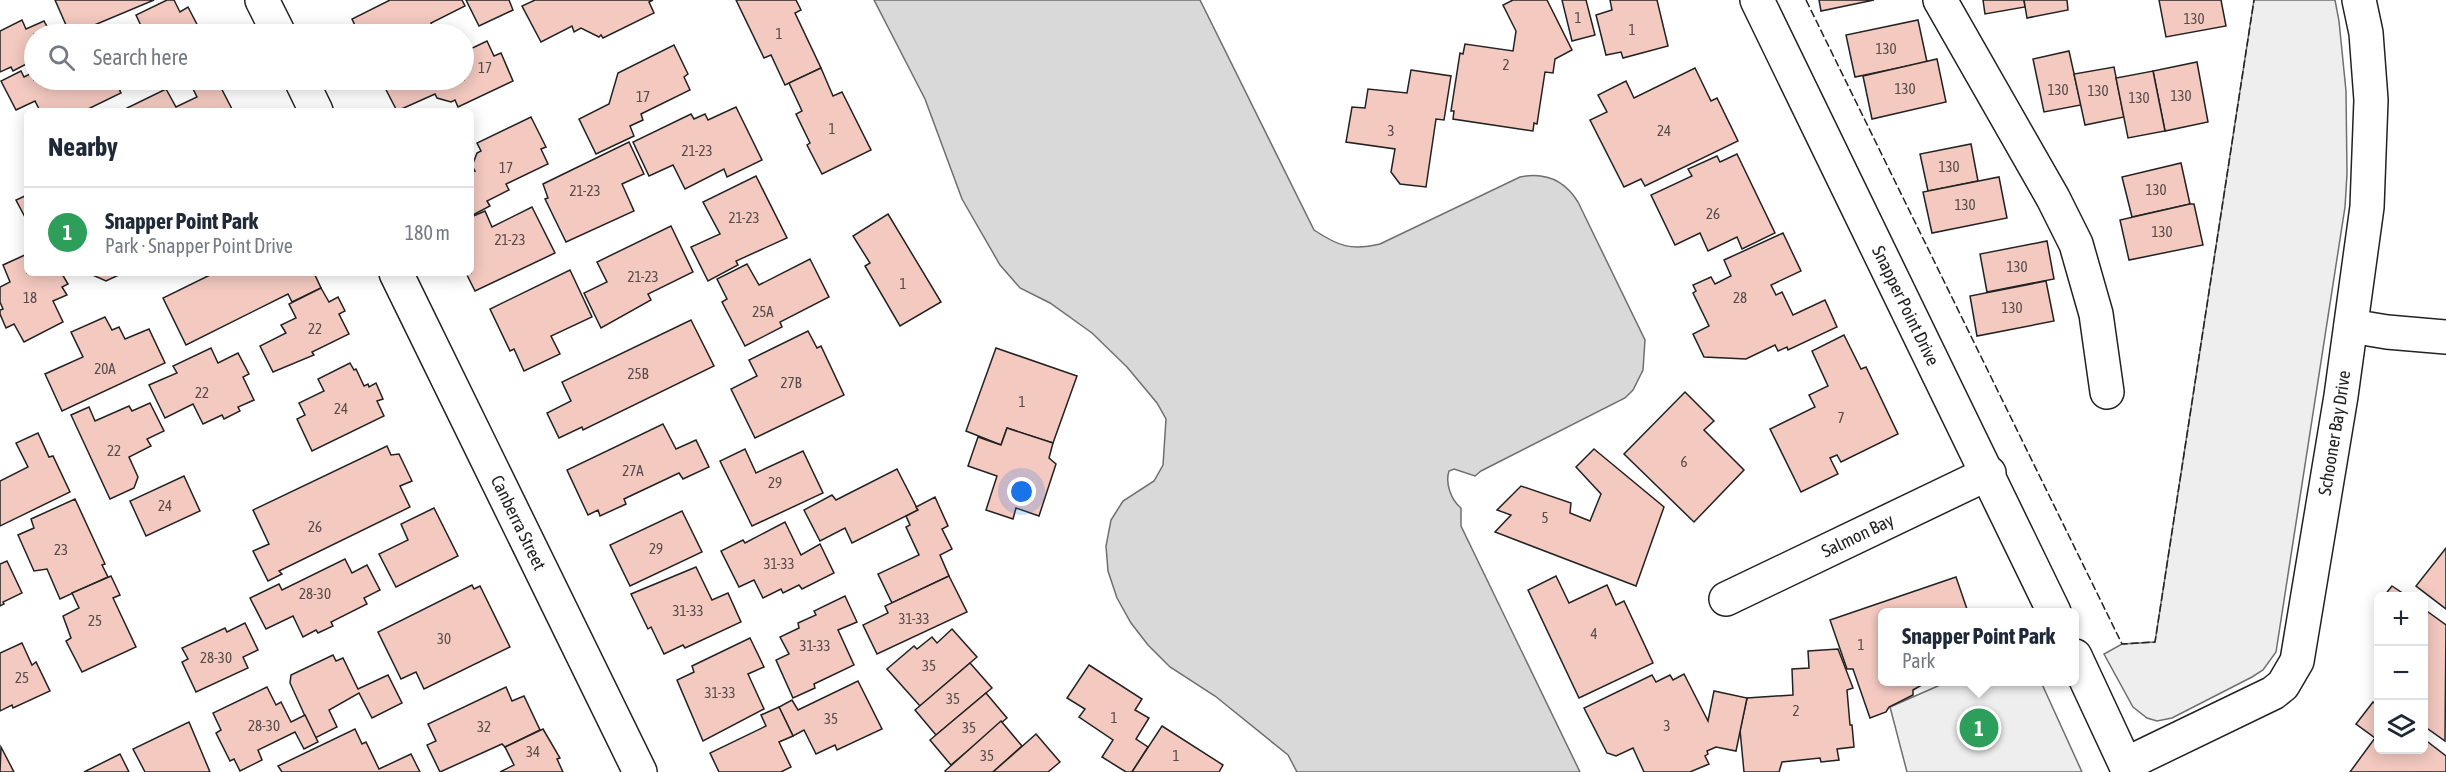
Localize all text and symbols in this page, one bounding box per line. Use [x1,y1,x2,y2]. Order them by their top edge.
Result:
house number: 1 [1574,9,1582,26]
house number: 130 [2183,10,2205,27]
house number: 1 [1628,21,1636,38]
search box [24,24,474,90]
house number: 1 [775,25,783,42]
house number: 130 [1875,40,1897,57]
icon: search [45,41,78,74]
text: Search here [93,44,188,70]
house number: 2 [1502,56,1510,73]
house number: 17 [478,59,492,76]
house number: 130 [1894,80,1916,97]
house number: 130 [2047,81,2069,98]
house number: 130 [2087,82,2109,99]
house number: 130 [2170,87,2192,104]
house number: 17 [636,88,650,105]
house number: 130 [2128,89,2150,106]
house number: 1 [828,120,836,137]
house number: 3 [1387,122,1395,139]
house number: 24 [1657,122,1671,139]
text: Nearby [48,132,118,162]
house number: 21-23 [681,142,713,159]
house number: 130 [1938,158,1960,175]
house number: 17 [499,159,513,176]
house number: 130 [2145,181,2167,198]
house number: 21-23 [569,182,601,199]
house number: 130 [1954,196,1976,213]
house number: 26 [1706,205,1720,222]
text: Snapper Point Park [105,208,258,234]
house number: 21-23 [728,209,760,226]
text: 1 [63,221,72,244]
text: 180 m [405,221,450,244]
house number: 130 [2151,223,2173,240]
house number: 21-23 [494,231,526,248]
text: Park · Snapper Point Drive [105,234,293,257]
street label: Snapper Point Drive [1868,242,1944,369]
house number: 130 [2006,258,2028,275]
house number: 21-23 [627,268,659,285]
house number: 1 [899,275,907,292]
house number: 18 [23,289,37,306]
house number: 28 [1733,289,1747,306]
house number: 130 [2001,299,2023,316]
house number: 25A [752,303,774,320]
house number: 22 [308,320,322,337]
house number: 20A [94,360,116,377]
house number: 25B [627,365,649,382]
street label: Schooner Bay Drive [2314,369,2354,497]
house number: 27B [780,374,802,391]
house number: 22 [195,384,209,401]
house number: 1 [1018,393,1026,410]
house number: 24 [334,400,348,417]
house number: 7 [1837,409,1845,426]
house number: 22 [107,442,121,459]
house number: 6 [1680,453,1688,470]
house number: 27A [622,462,644,479]
street label: Canberra Street [487,472,551,573]
house number: 29 [768,474,782,491]
your location [1007,477,1036,506]
house number: 24 [158,497,172,514]
house number: 5 [1541,509,1549,526]
street label: Salmon Bay [1818,509,1897,562]
house number: 26 [308,518,322,535]
house number: 29 [649,540,663,557]
house number: 23 [54,541,68,558]
house number: 31-33 [763,555,795,572]
house number: 28-30 [299,585,331,602]
map controls [2374,592,2428,754]
button: + [2374,592,2428,646]
house number: 31-33 [672,602,704,619]
popup [1878,608,2079,686]
house number: 31-33 [898,610,930,627]
house number: 25 [88,612,102,629]
text: Snapper Point Park [1902,623,2055,649]
house number: 4 [1590,625,1598,642]
house number: 30 [437,630,451,647]
house number: 1 [1857,636,1865,653]
house number: 31-33 [799,637,831,654]
button: − [2374,646,2428,700]
house number: 28-30 [200,649,232,666]
text: Park [1902,649,1935,672]
house number: 35 [922,657,936,674]
house number: 25 [15,669,29,686]
house number: 31-33 [704,684,736,701]
house number: 35 [946,690,960,707]
button: layers [2374,700,2428,754]
house number: 2 [1792,702,1800,719]
pin: 1 [1960,706,1998,750]
house number: 1 [1110,709,1118,726]
house number: 35 [824,710,838,727]
house number: 28-30 [248,717,280,734]
house number: 3 [1663,717,1671,734]
house number: 32 [477,718,491,735]
house number: 35 [962,719,976,736]
house number: 34 [526,743,540,760]
house number: 35 [980,747,994,764]
house number: 1 [1172,747,1180,764]

